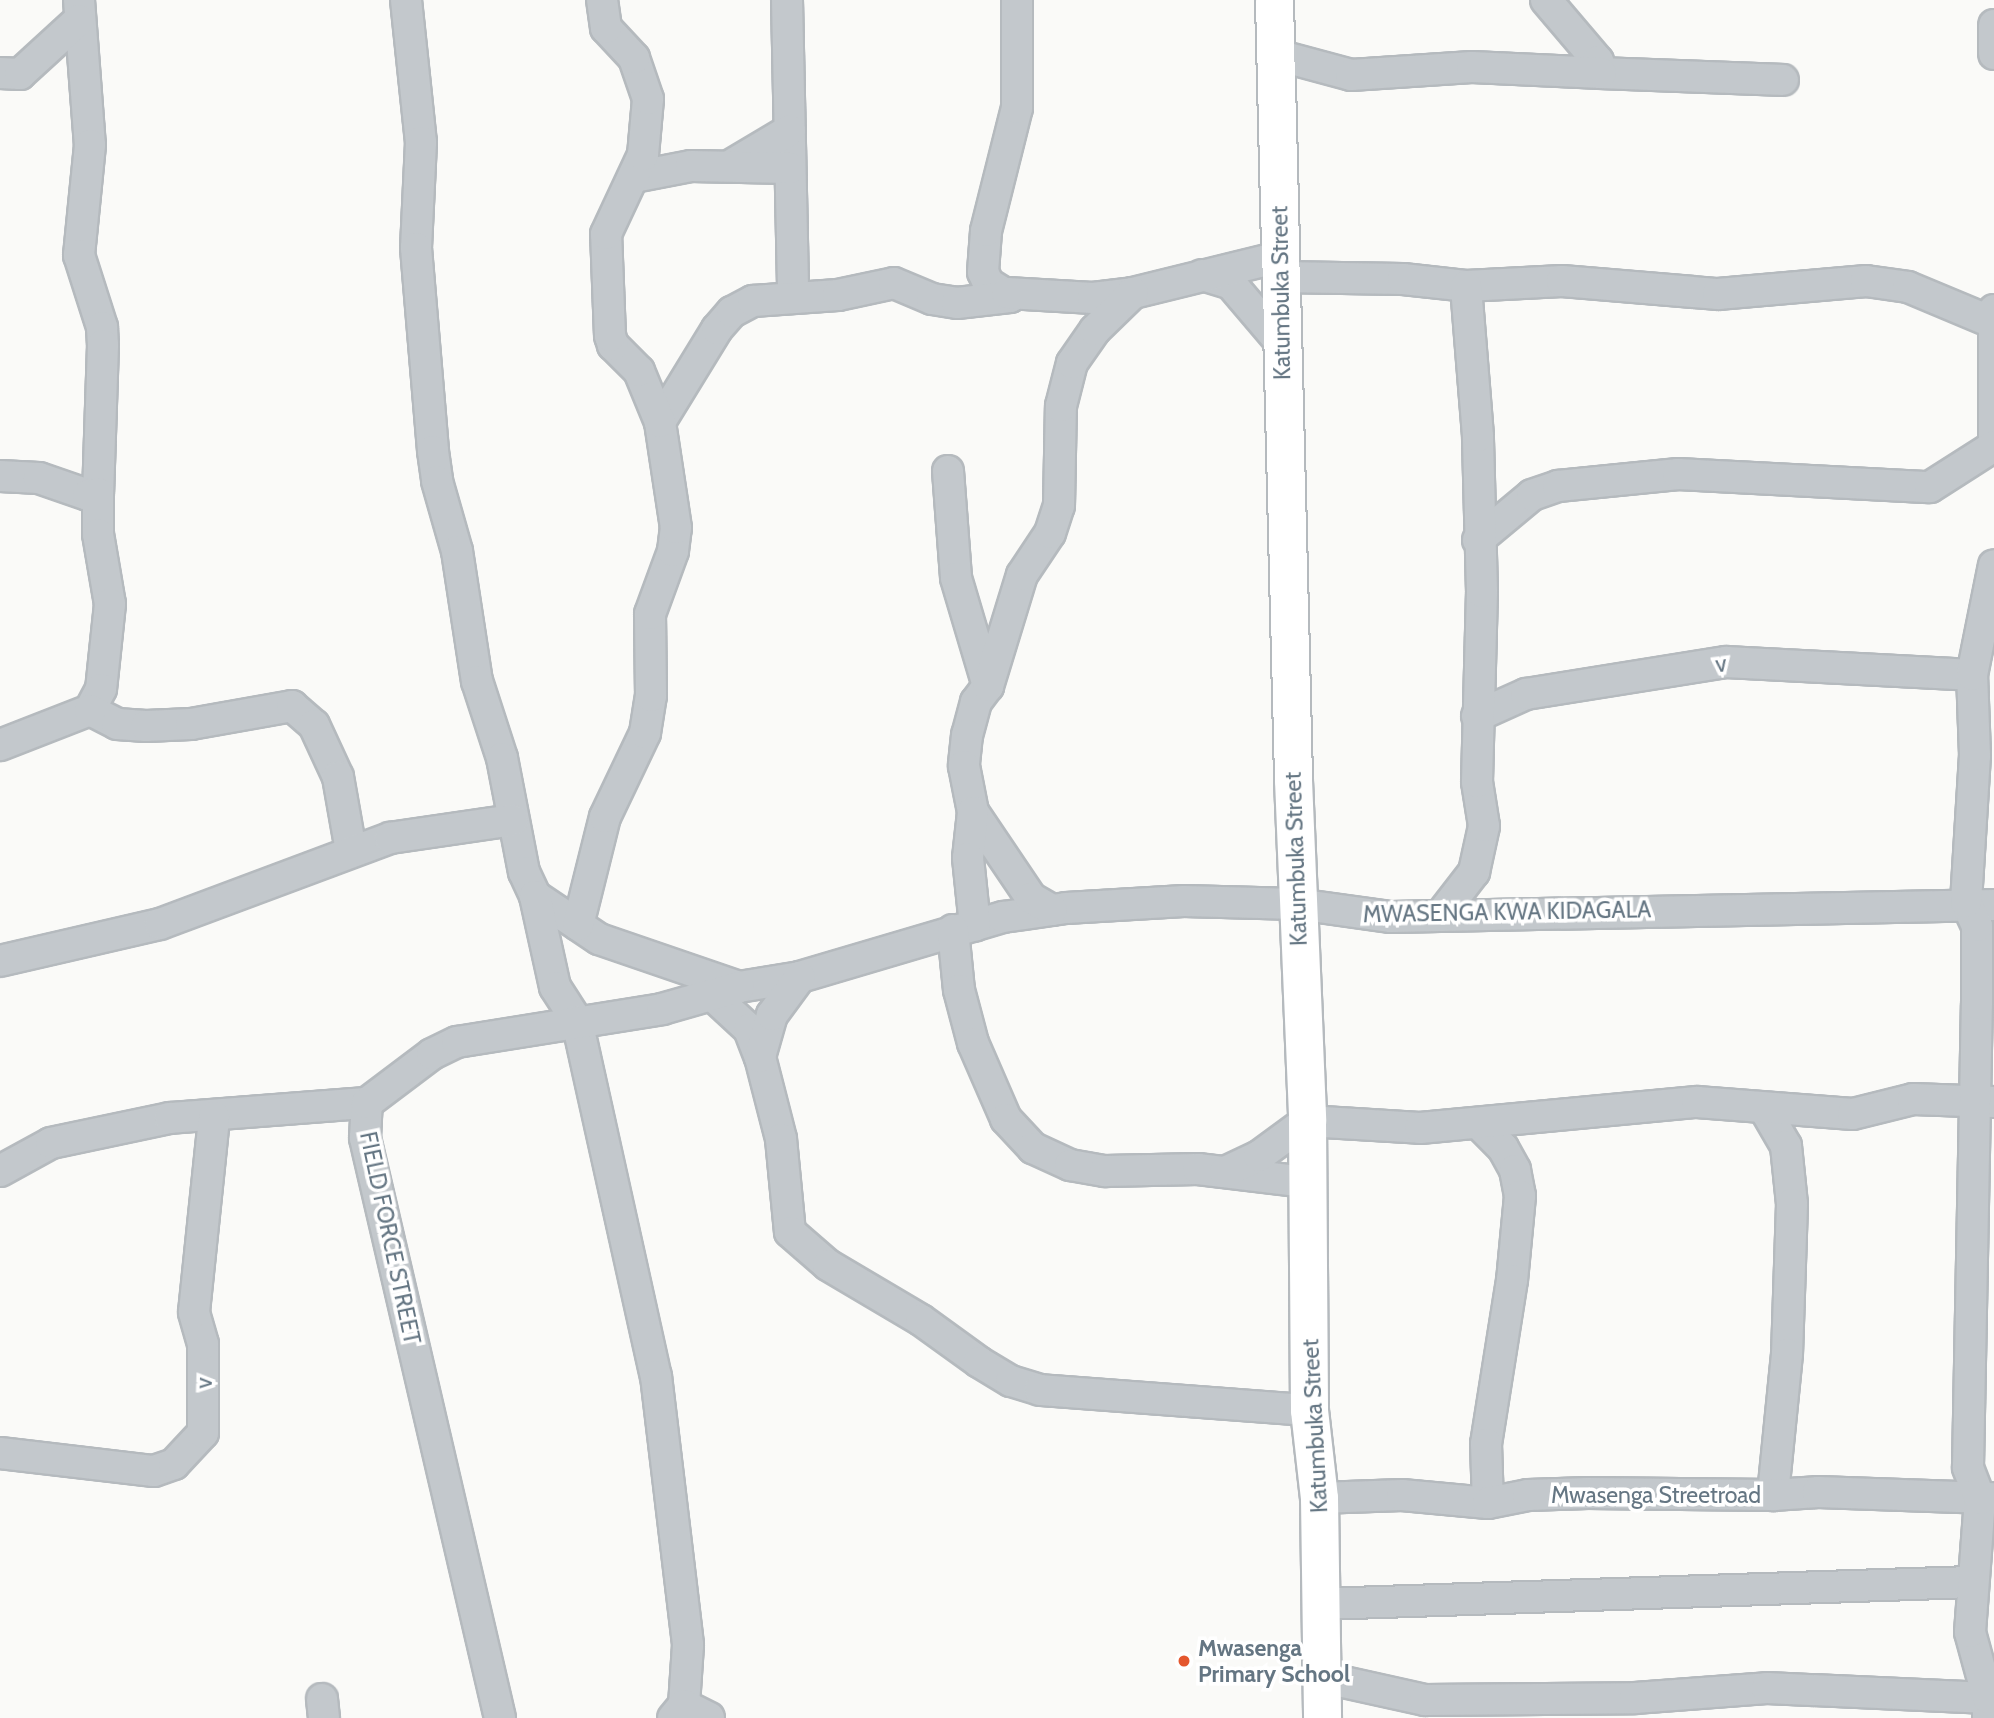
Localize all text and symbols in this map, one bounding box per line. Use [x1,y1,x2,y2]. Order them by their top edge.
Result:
street label: Katumbuka Street [1266,206,1296,380]
street label: v [1714,650,1728,678]
street label: Katumbuka Street [1279,772,1313,946]
street label: MWASENGA KWA KIDAGALA [1363,896,1651,928]
street label: FIELD FORCE STREET [354,1129,426,1347]
street label: Katumbuka Street [1297,1338,1333,1514]
street label: v [190,1377,218,1389]
street label: Mwasenga Streetroad [1551,1481,1761,1509]
place label: Mwasenga Primary School [1198,1634,1350,1688]
marker: Mwasenga Primary School [1176,1653,1192,1669]

